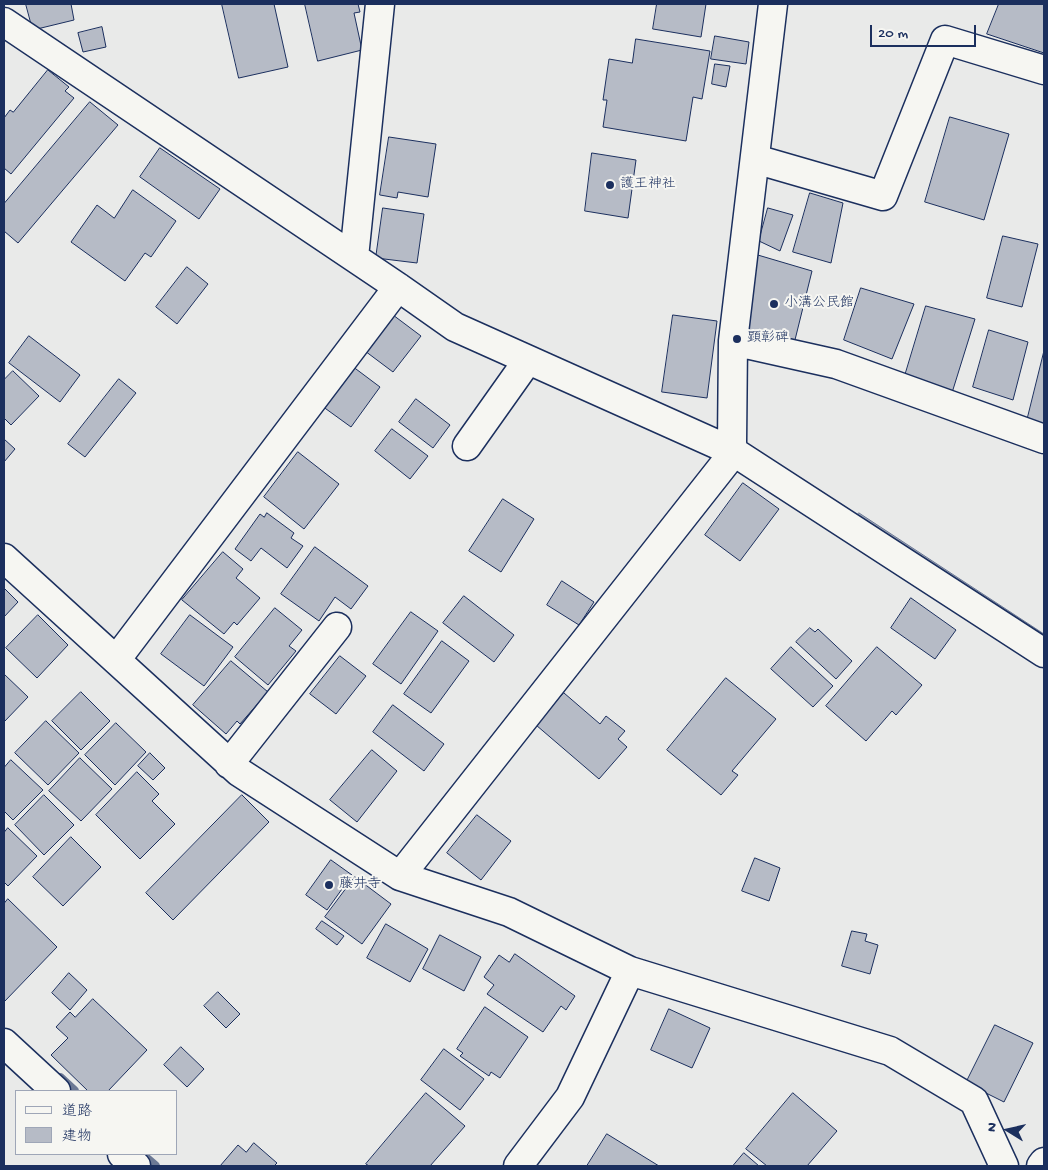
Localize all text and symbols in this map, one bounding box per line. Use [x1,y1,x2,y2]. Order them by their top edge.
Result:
scale bar [873,15,979,47]
text: 20 m [878,25,908,43]
place label: 護王神社 [620,177,676,193]
marker: 護王神社 [604,179,616,191]
place label: 小溝公民館 [784,296,854,312]
marker: 小溝公民館 [768,298,780,310]
place label: 顕彰碑 [747,331,789,347]
marker: 顕彰碑 [731,333,743,345]
place label: 藤井寺 [339,877,381,893]
marker: 藤井寺 [323,879,335,891]
legend [15,1090,178,1155]
text: 道路 [62,1103,92,1121]
north arrow [983,1105,1033,1155]
text: N [984,1121,1002,1133]
text: 建物 [62,1128,92,1146]

